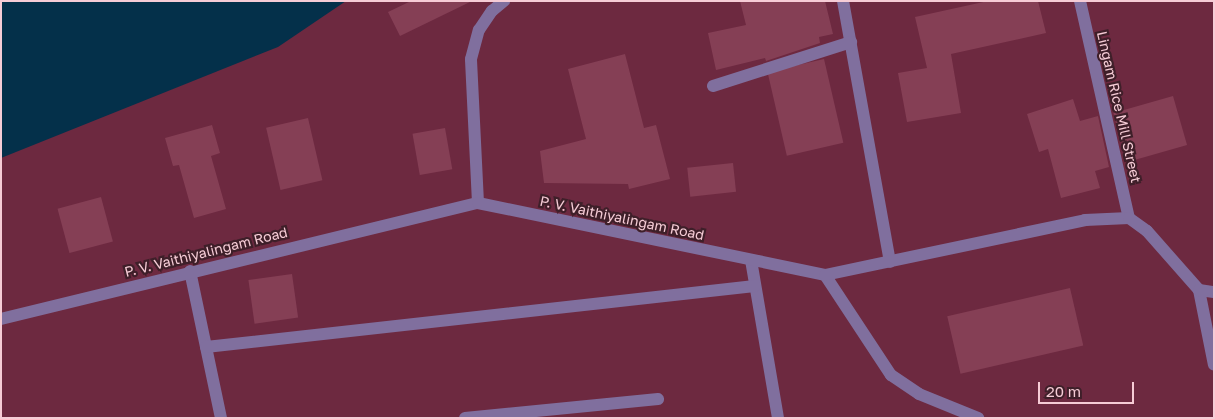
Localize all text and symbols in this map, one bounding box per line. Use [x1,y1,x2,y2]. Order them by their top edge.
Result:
street label: Lingam Rice Mill Street [1093,30,1145,184]
street label: P. V. Vaithiyalingam Road [538,192,706,244]
street label: P. V. Vaithiyalingam Road [123,224,289,280]
scale bar [1040,372,1136,404]
text: 20 m [1046,382,1081,400]

